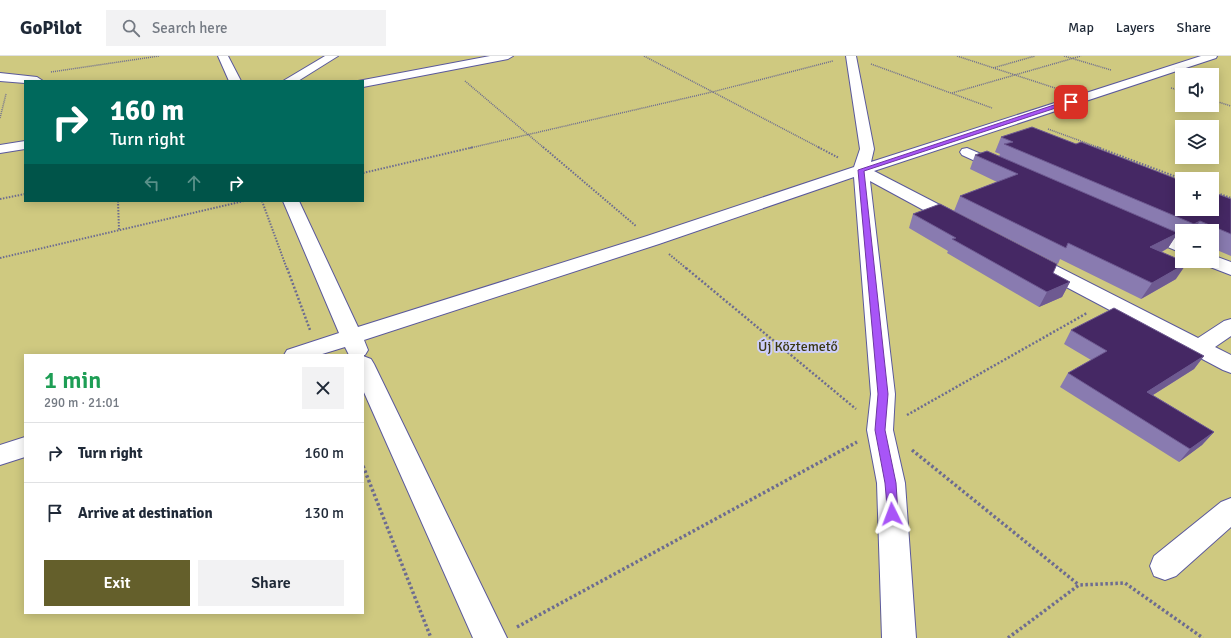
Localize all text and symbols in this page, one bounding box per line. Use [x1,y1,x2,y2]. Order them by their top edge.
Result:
search box [106,10,386,46]
text: GoPilot [20,16,82,40]
icon: search [120,17,142,39]
text: Search here [152,19,228,37]
text: Map [1068,19,1094,36]
text: Layers [1116,19,1155,36]
text: Share [1177,19,1211,36]
map controls [1175,68,1219,268]
button: sound [1175,68,1219,112]
pin [1054,85,1088,119]
icon: arrive [1060,91,1082,113]
text: 160 m [110,94,184,128]
icon: right [44,96,96,148]
button: layers [1175,120,1219,164]
text: Turn right [110,128,185,150]
icon: left [141,172,163,194]
icon: ahead [183,172,205,194]
icon: right [225,172,247,194]
button: + [1175,172,1219,216]
button: − [1175,224,1219,268]
park label: Új Köztemető [758,338,838,355]
text: 1 min [44,365,101,395]
button: close [302,367,344,409]
text: 290 m · 21:01 [44,395,120,411]
icon: right [44,442,66,464]
text: Turn right [78,444,143,462]
text: 160 m [304,444,344,462]
position arrow [871,493,913,535]
icon: arrive [44,502,66,524]
text: Arrive at destination [78,504,213,522]
text: 130 m [304,504,344,522]
button: Exit [44,560,190,606]
button: Share [198,560,344,606]

